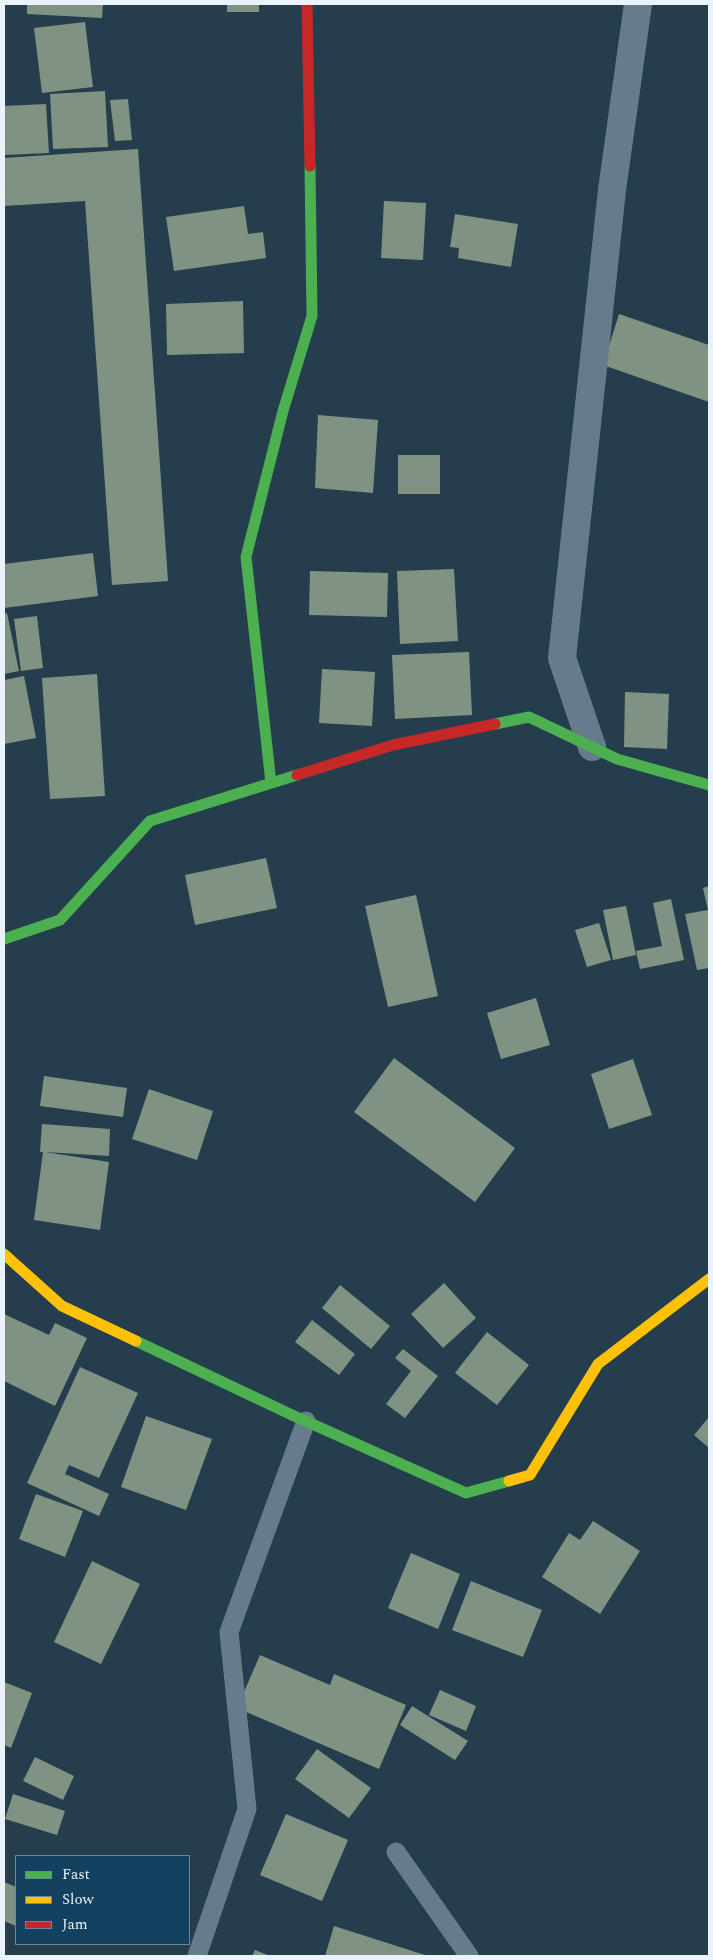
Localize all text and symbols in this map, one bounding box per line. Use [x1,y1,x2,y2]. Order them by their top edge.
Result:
legend [15,1855,190,1945]
text: Fast [62,1863,90,1886]
text: Slow [62,1888,94,1911]
text: Jam [62,1913,88,1936]

